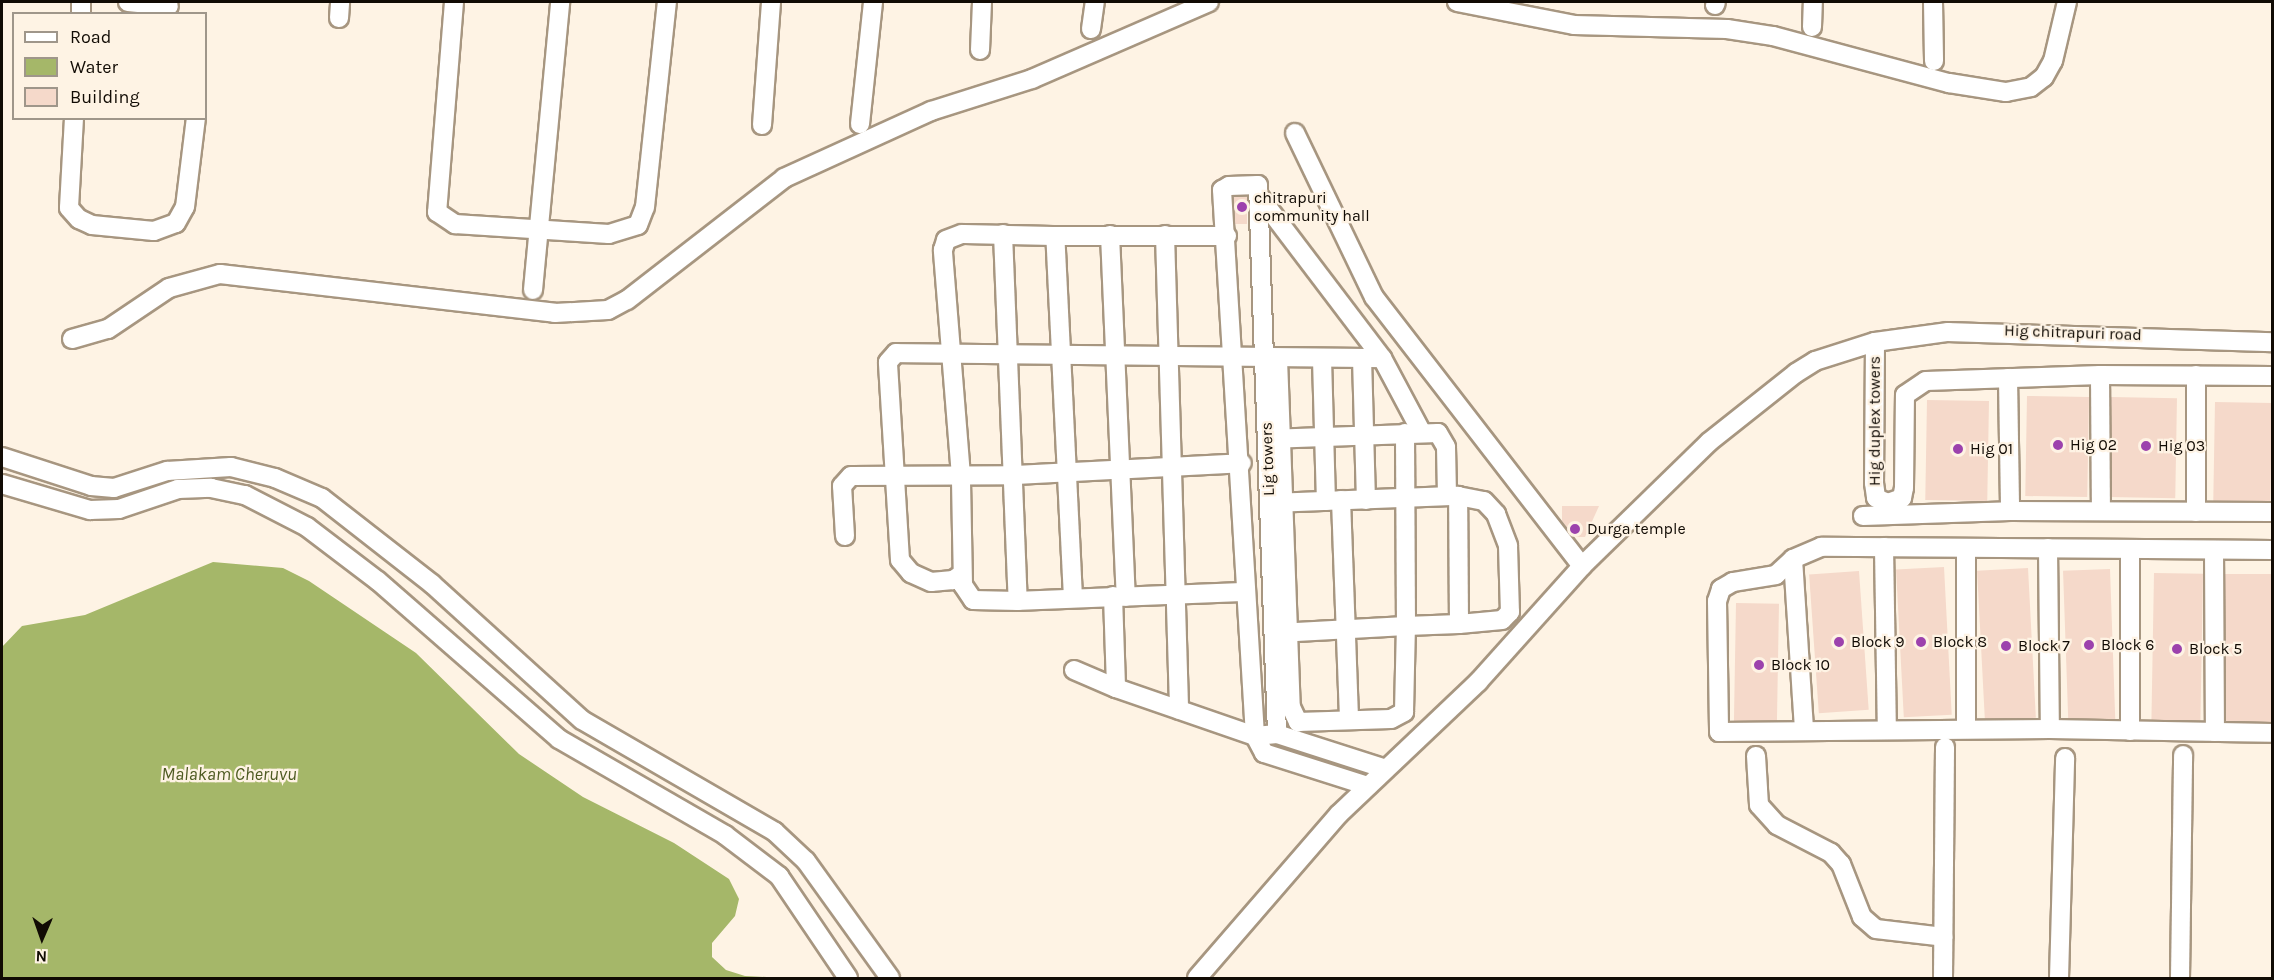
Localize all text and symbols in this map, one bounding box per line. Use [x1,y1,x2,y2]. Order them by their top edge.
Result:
legend [12,12,207,120]
text: Road [70,26,111,48]
text: Water [70,56,118,78]
text: Building [70,86,140,108]
place label: chitrapuri community hall [1254,188,1370,226]
marker: chitrapuri community hall [1235,200,1249,214]
street label: Hig chitrapuri road [2004,321,2142,345]
street label: Hig duplex towers [1865,356,1885,486]
street label: Lig towers [1257,422,1279,496]
place label: Hig 02 [2070,435,2117,455]
place label: Hig 03 [2158,436,2205,456]
marker: Hig 02 [2051,438,2065,452]
place label: Hig 01 [1970,439,2013,459]
marker: Hig 03 [2139,439,2153,453]
marker: Hig 01 [1951,442,1965,456]
place label: Durga temple [1587,519,1686,539]
marker: Durga temple [1568,522,1582,536]
place label: Block 9 [1851,632,1905,652]
place label: Block 8 [1933,632,1987,652]
marker: Block 9 [1832,635,1846,649]
marker: Block 8 [1914,635,1928,649]
place label: Block 6 [2101,635,2154,655]
place label: Block 7 [2018,636,2070,656]
marker: Block 6 [2082,638,2096,652]
marker: Block 7 [1999,639,2013,653]
place label: Block 5 [2189,639,2242,659]
marker: Block 5 [2170,642,2184,656]
place label: Block 10 [1771,655,1830,675]
marker: Block 10 [1752,658,1766,672]
water label: Malakam Cheruvu [161,763,297,785]
north arrow [12,908,72,968]
text: N [35,947,47,966]

